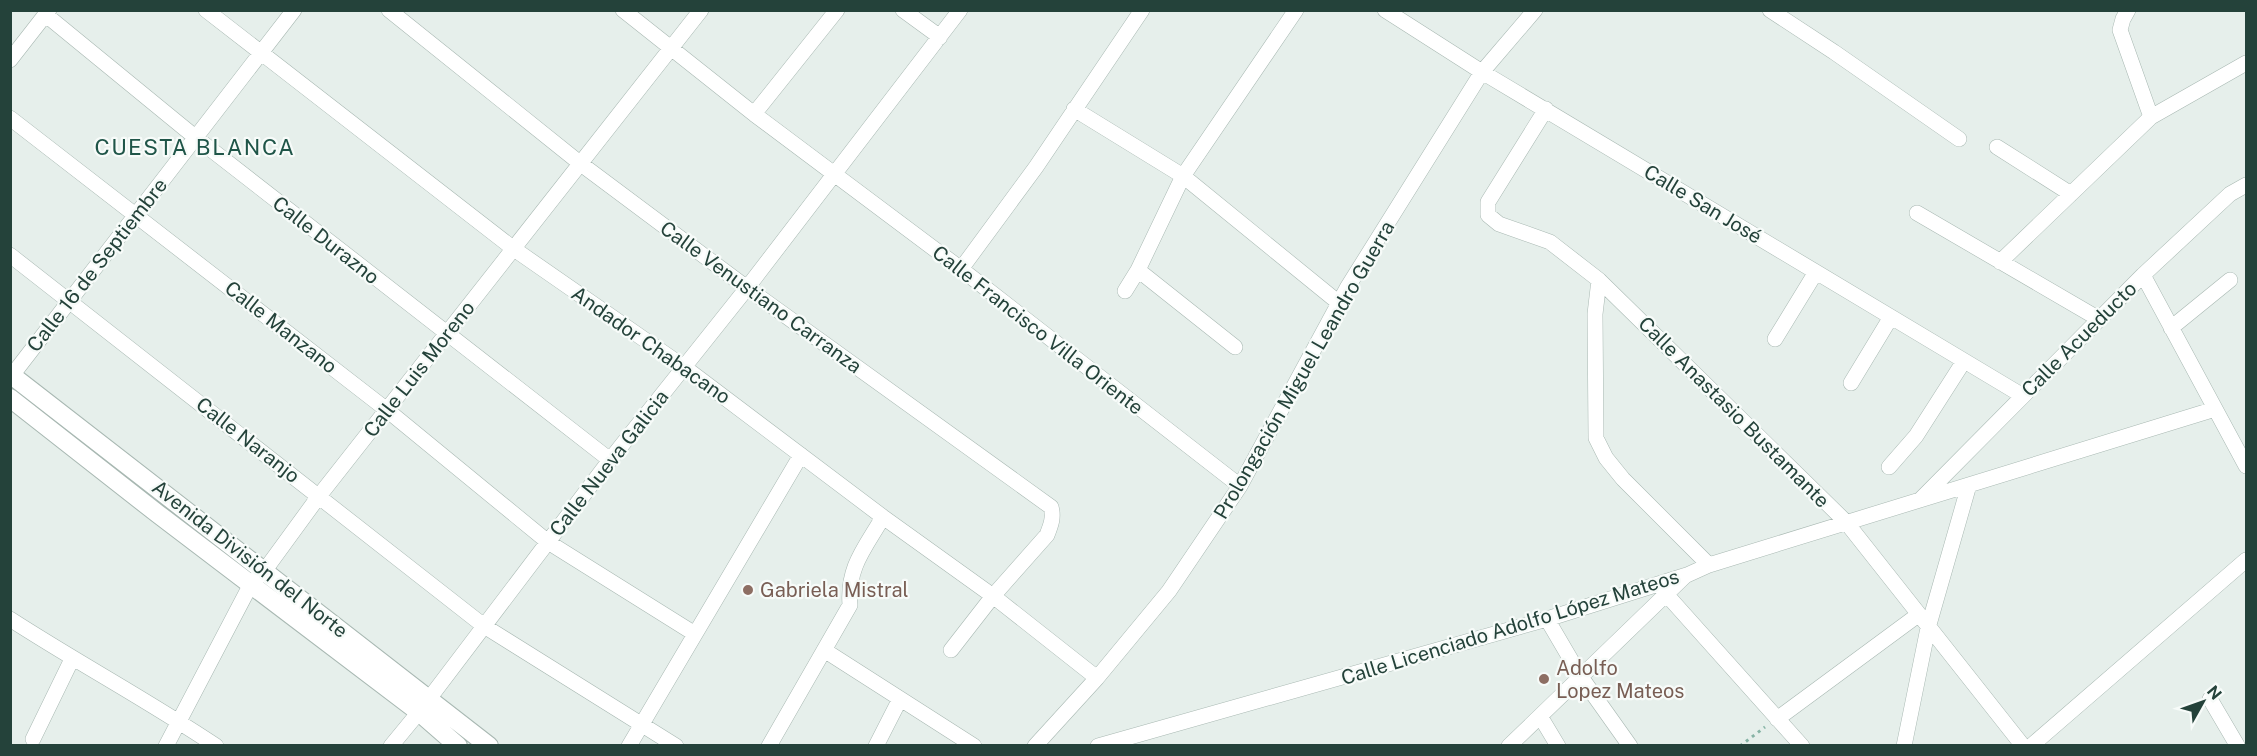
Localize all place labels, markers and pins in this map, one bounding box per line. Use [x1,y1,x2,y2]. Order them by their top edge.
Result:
place label: Gabriela Mistral [760,578,909,602]
marker: Gabriela Mistral [741,583,755,597]
place label: Adolfo Lopez Mateos [1556,656,1684,703]
marker: Adolfo Lopez Mateos [1537,672,1551,686]

